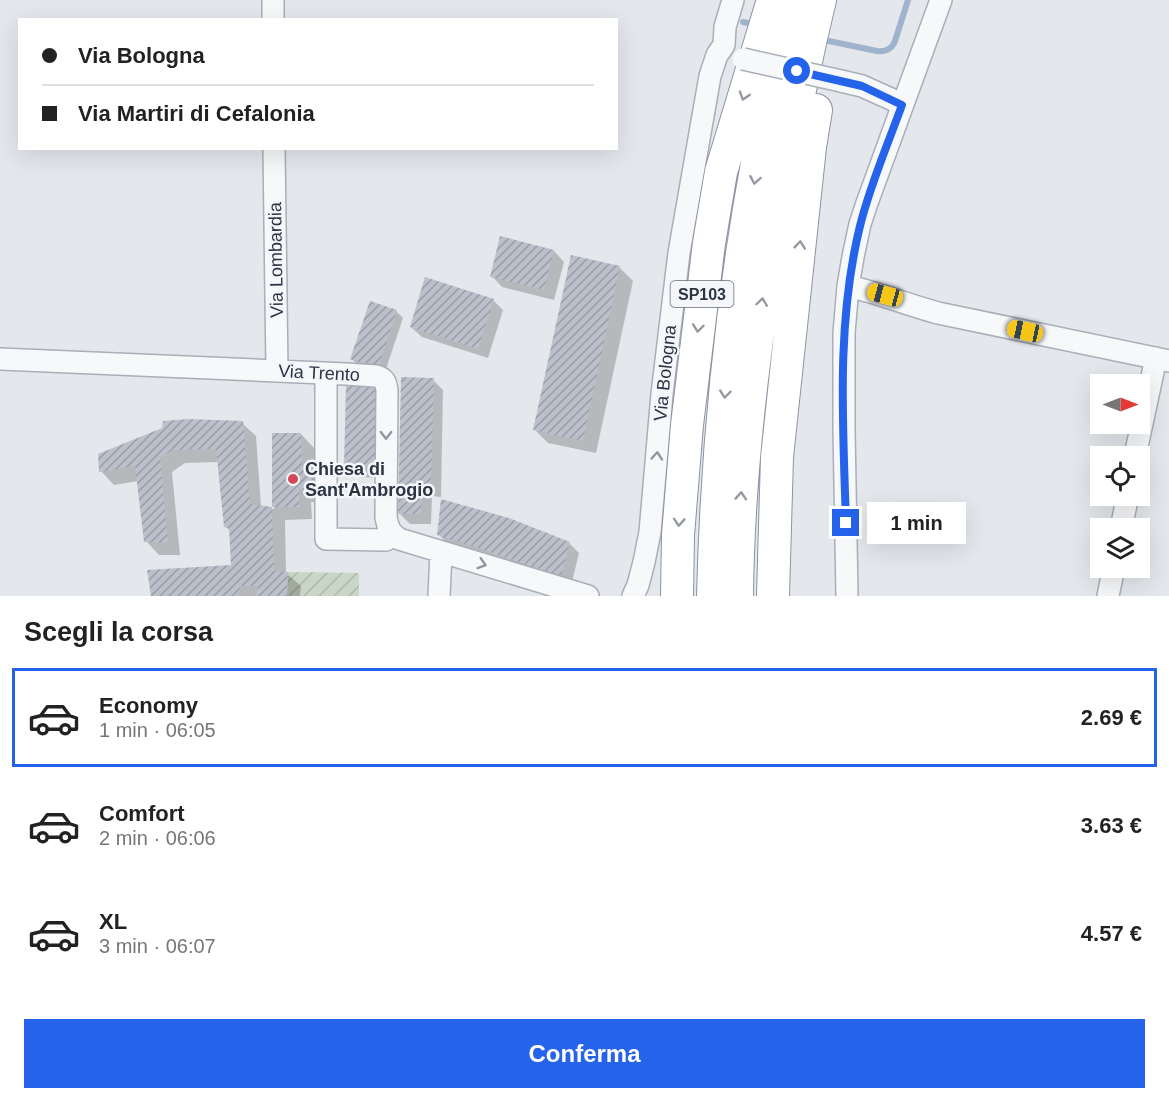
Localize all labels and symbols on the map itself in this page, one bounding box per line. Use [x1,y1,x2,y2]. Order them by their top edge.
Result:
route start [783,57,810,84]
one-way arrow [739,90,751,101]
one-way arrow [749,175,762,185]
street label: Via Lombardia [265,201,287,318]
one-way arrow [793,240,806,249]
road number: SP103 [670,281,734,307]
car [865,282,905,308]
one-way arrow [755,297,768,306]
car [1006,318,1044,344]
street label: Via Bologna [650,323,680,422]
one-way arrow [692,324,705,333]
street label: Via Trento [278,361,360,385]
north arrow [1090,374,1150,434]
one-way arrow [719,390,732,399]
one-way arrow [380,431,392,440]
one-way arrow [650,452,663,461]
place label: Chiesa di Sant'Ambrogio [305,459,433,500]
marker: Chiesa di Sant'Ambrogio [286,472,300,486]
one-way arrow [735,491,748,500]
callout: 1 min [867,502,966,544]
route end [832,509,859,536]
one-way arrow [673,518,686,527]
one-way arrow [476,557,487,569]

